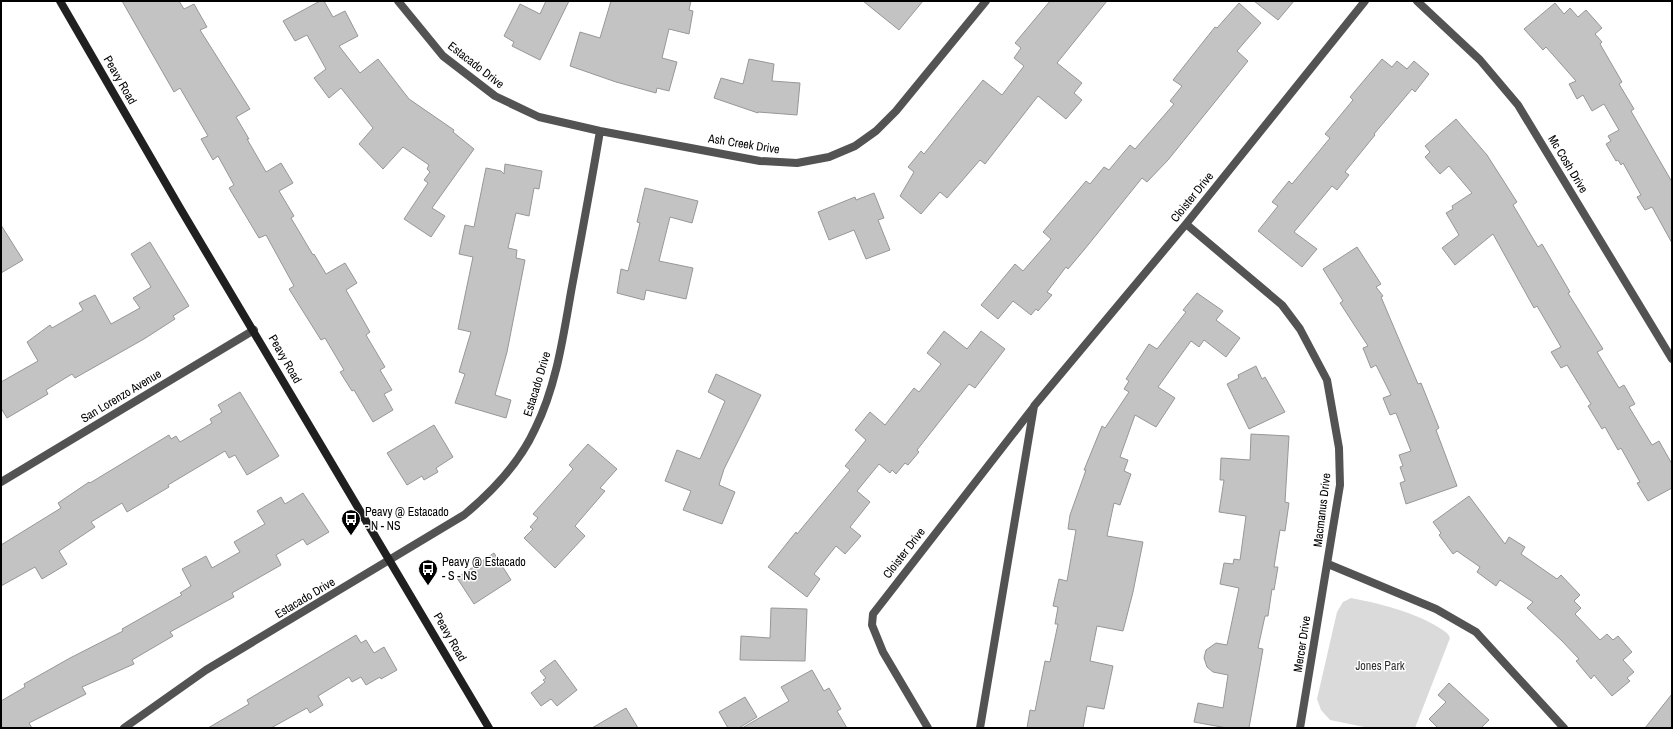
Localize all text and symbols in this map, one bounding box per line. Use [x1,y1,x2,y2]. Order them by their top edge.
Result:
street label: Estacado Drive [445,38,507,92]
street label: Peavy Road [100,53,140,107]
street label: Ash Creek Drive [706,130,781,158]
street label: Mc Cosh Drive [1544,132,1592,196]
street label: Cloister Drive [1167,169,1217,225]
street label: Peavy Road [265,332,305,386]
street label: Estacado Drive [520,349,554,419]
street label: San Lorenzo Avenue [78,366,164,426]
street label: Macmanus Drive [1310,472,1334,548]
place label: Peavy @ Estacado - N - NS [365,504,449,534]
bus stop icon: Peavy @ Estacado - N - NS [340,508,362,536]
street label: Cloister Drive [879,524,929,582]
place label: Peavy @ Estacado - S - NS [442,554,526,584]
bus stop icon: Peavy @ Estacado - S - NS [417,558,439,586]
street label: Estacado Drive [272,574,338,622]
street label: Peavy Road [430,610,470,664]
street label: Mercer Drive [1290,615,1314,673]
park label: Jones Park [1355,658,1405,674]

